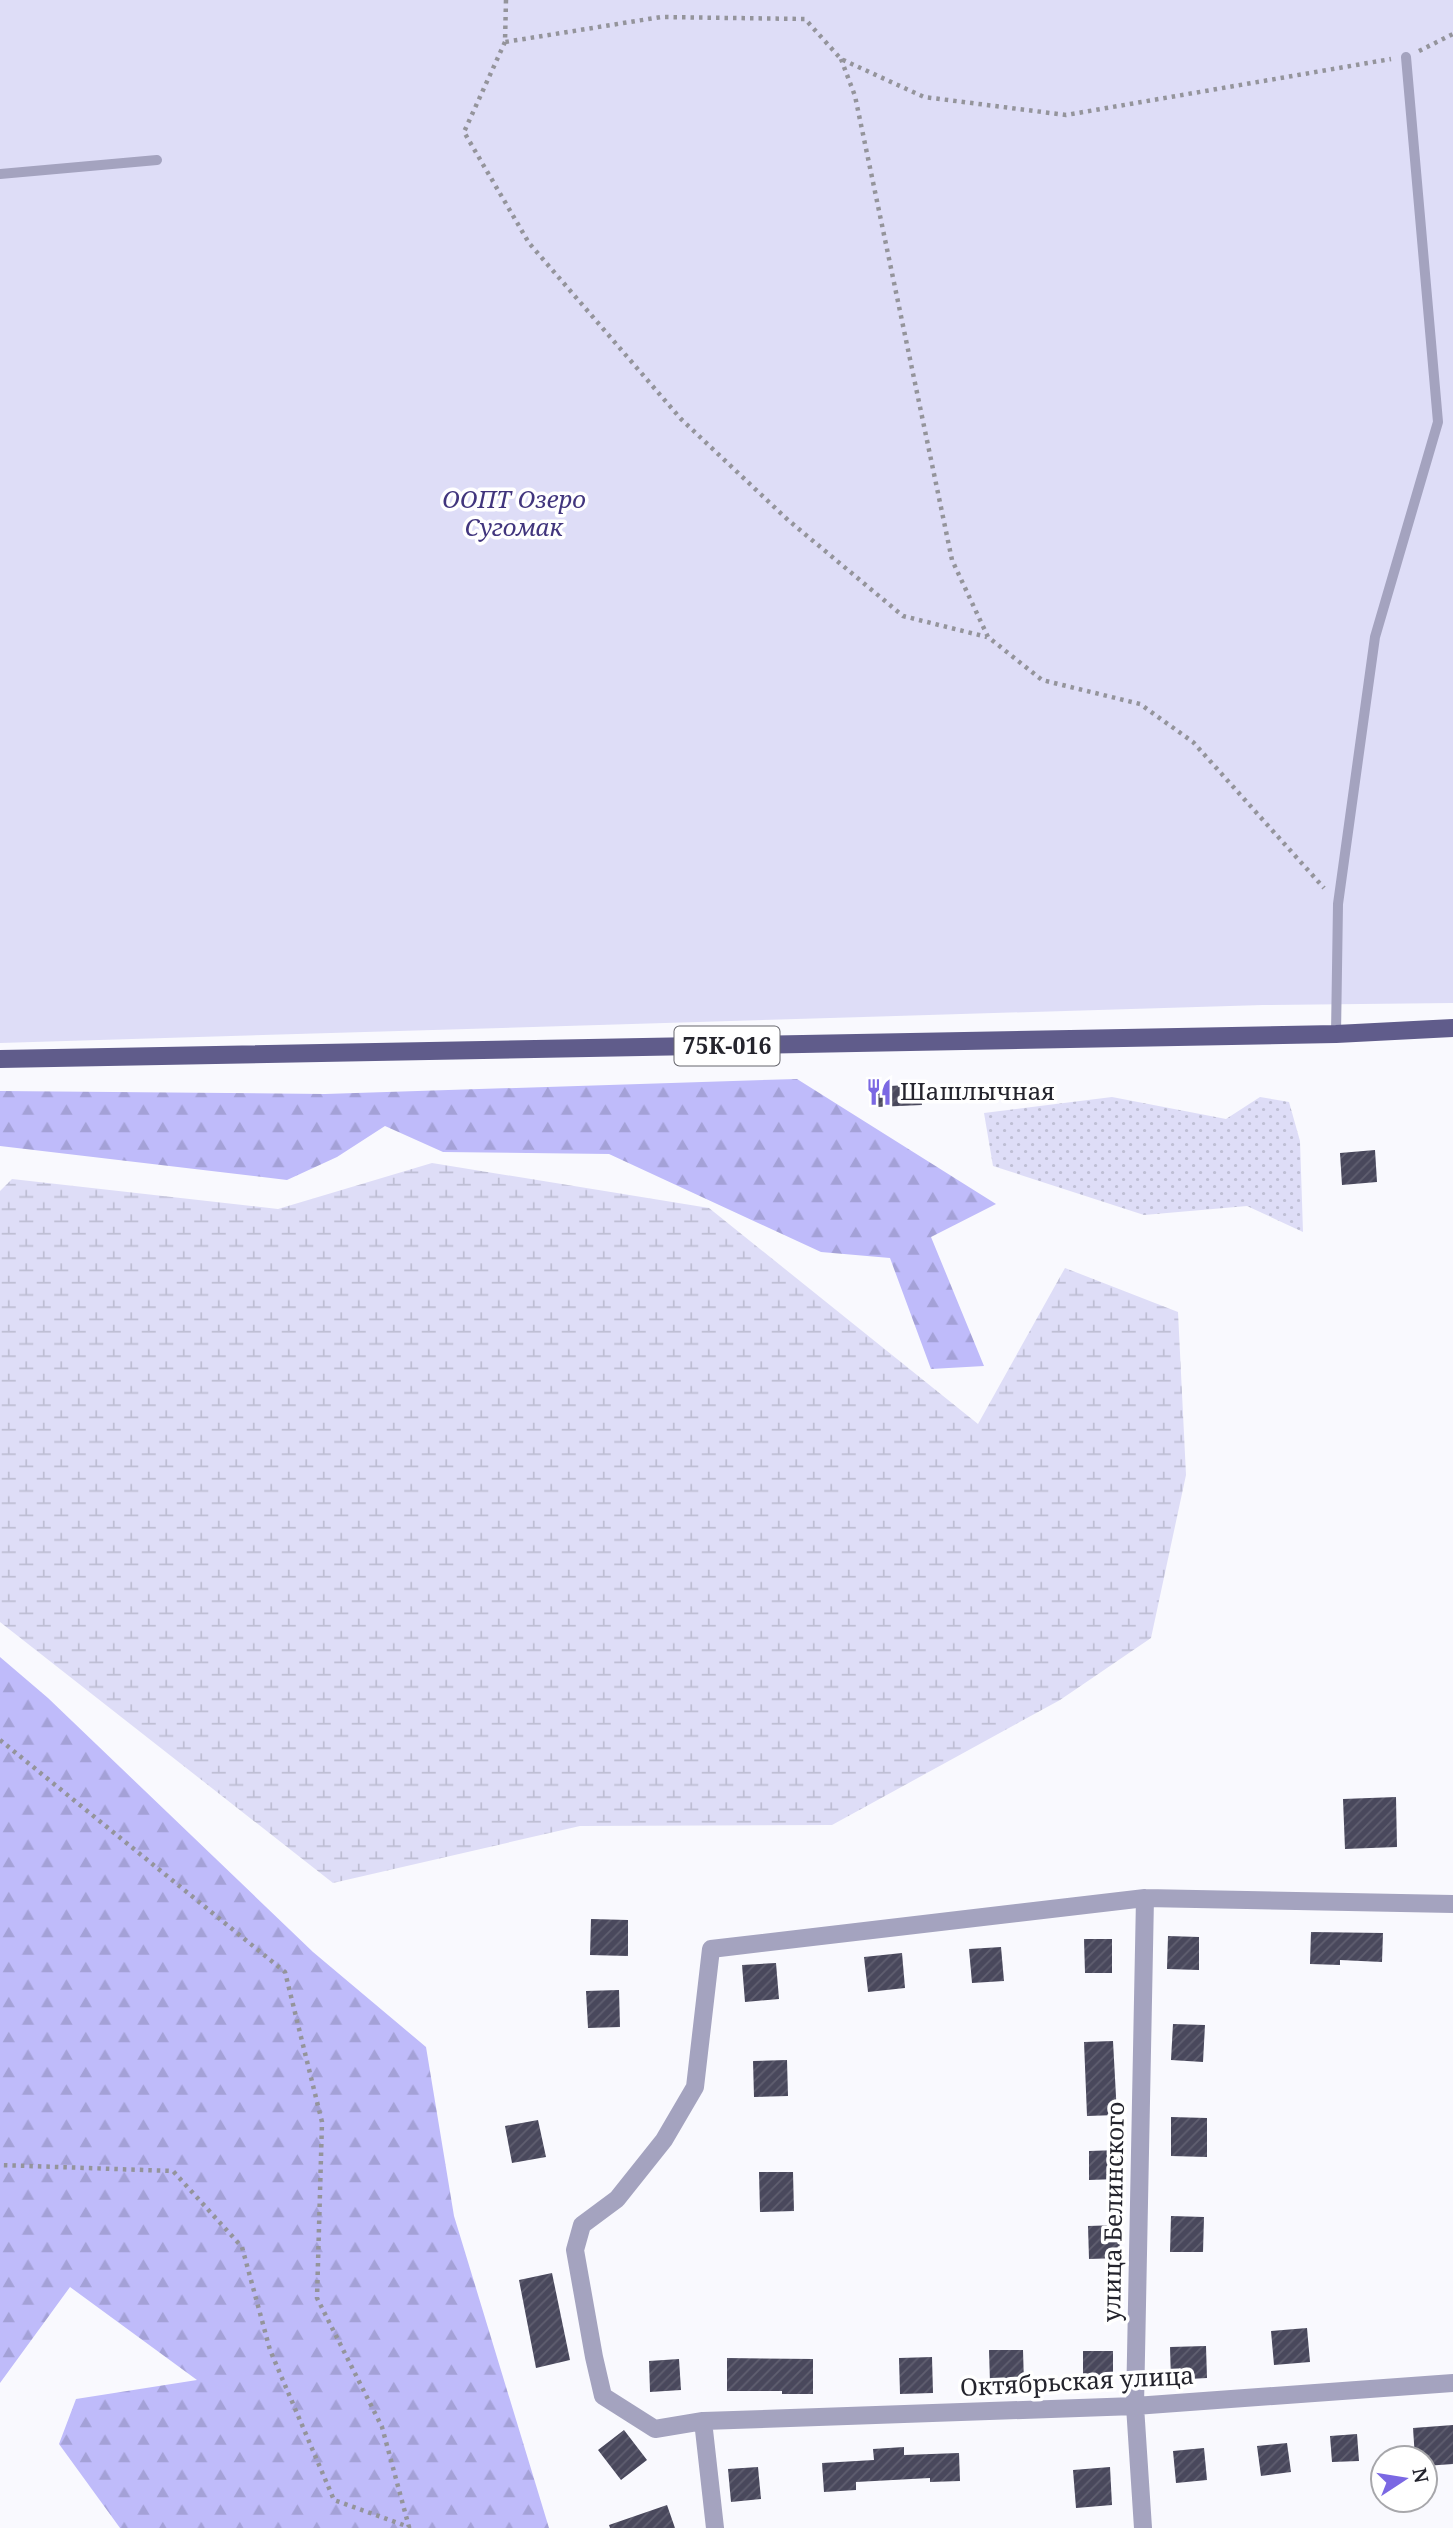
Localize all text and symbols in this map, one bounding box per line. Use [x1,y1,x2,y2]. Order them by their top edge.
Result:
park label: ООПТ Озеро Сугомак [442,482,586,543]
road number: 75К-016 [674,1026,780,1065]
place label: Шашлычная [900,1074,1055,1107]
restaurant icon: Шашлычная [864,1077,894,1107]
street label: улица Белинского [1094,2101,1131,2322]
street label: Октябрьская улица [959,2358,1195,2403]
north arrow [1369,2444,1439,2514]
text: N [1406,2465,1435,2486]

